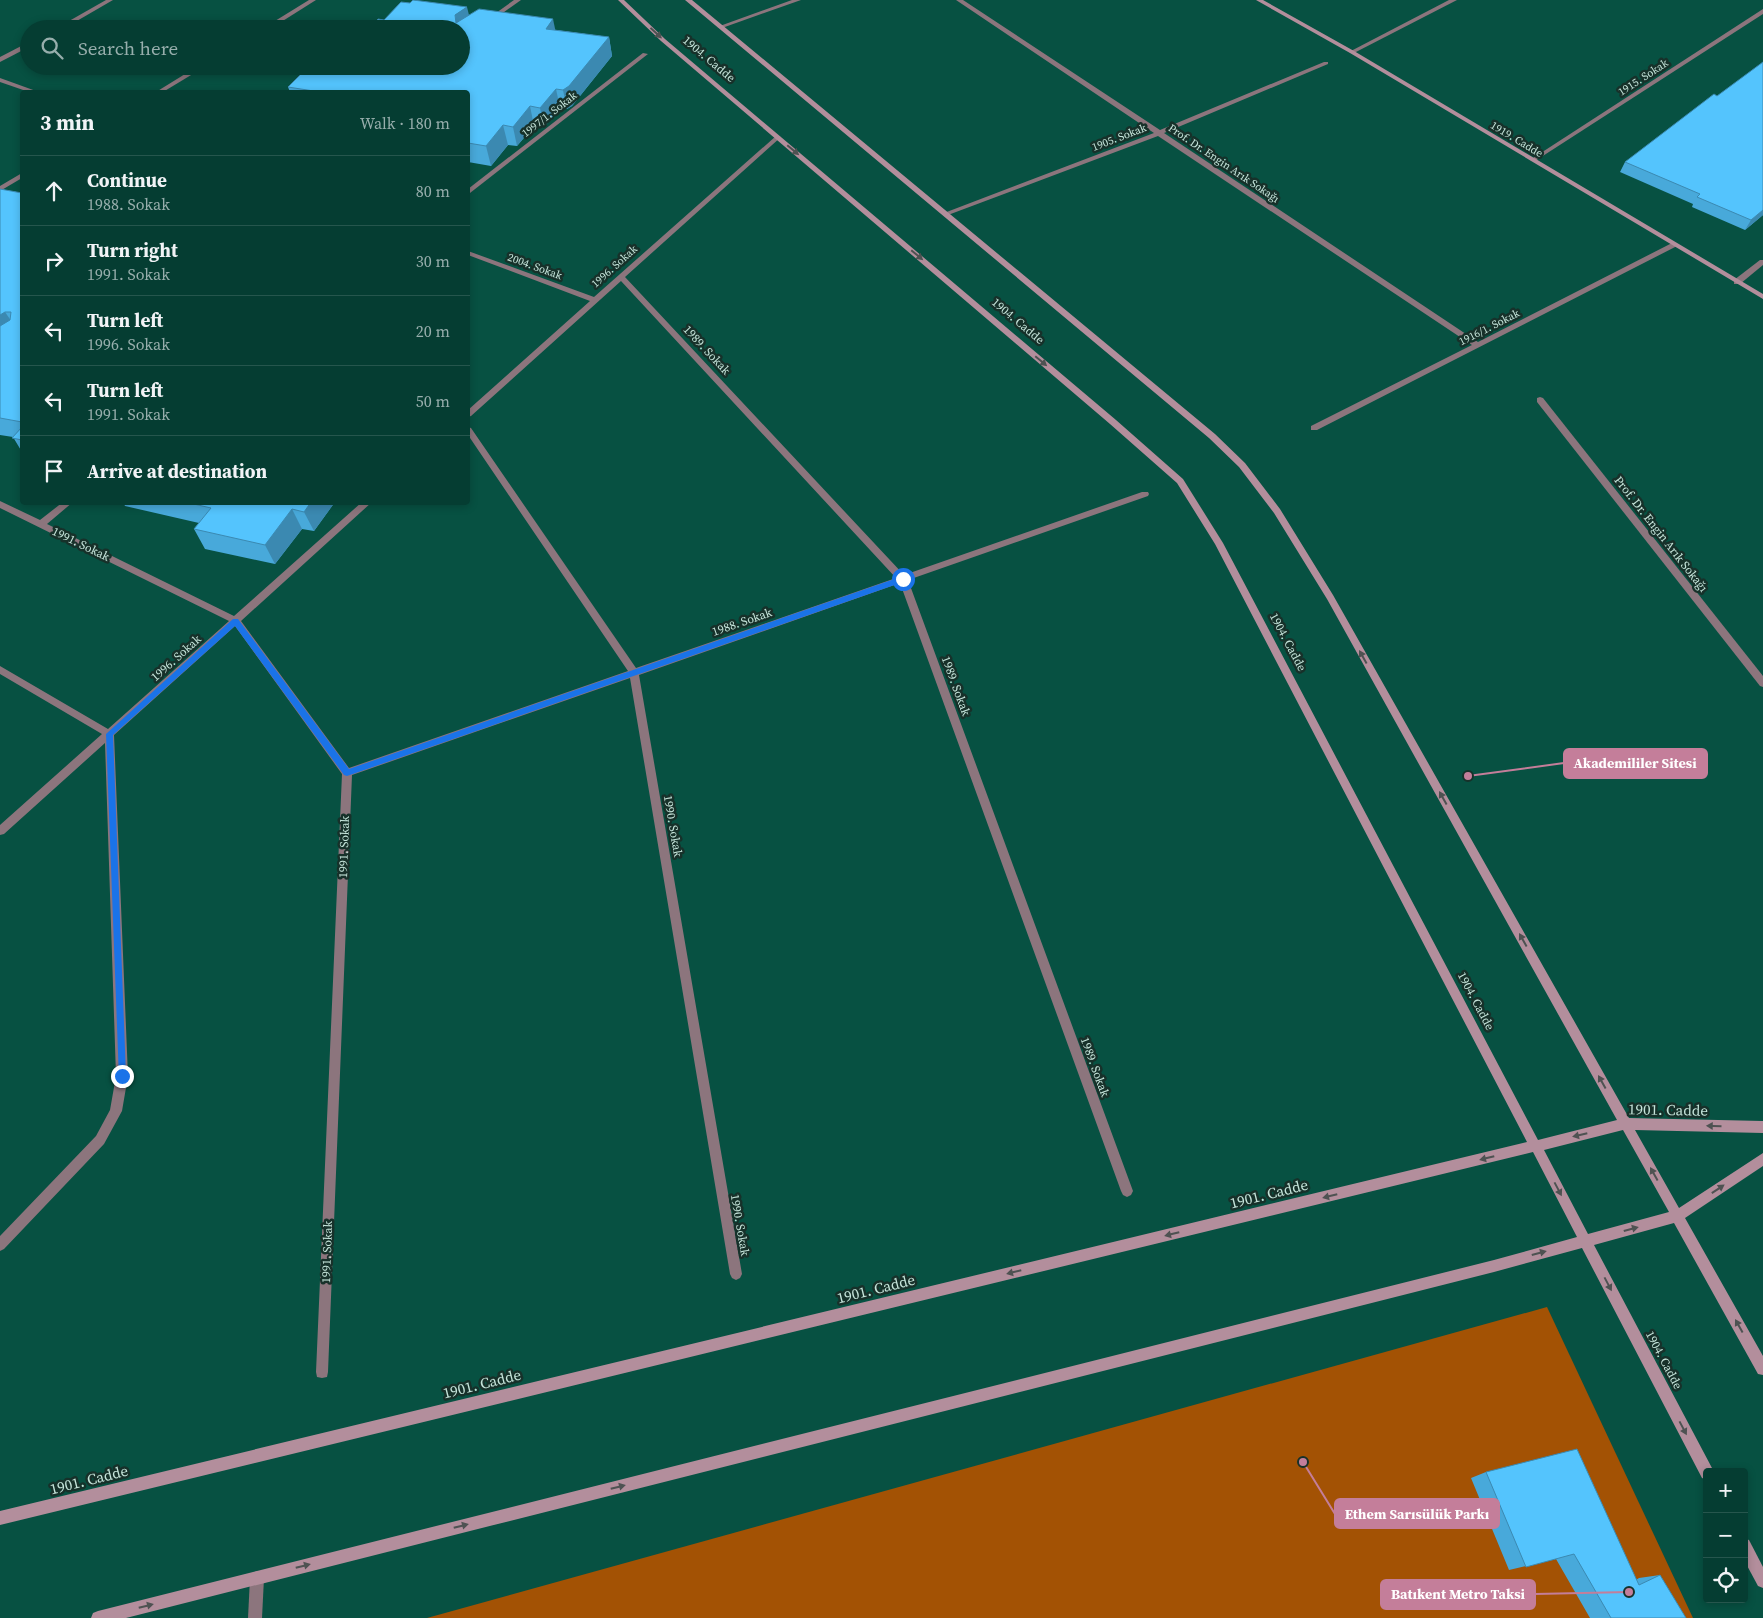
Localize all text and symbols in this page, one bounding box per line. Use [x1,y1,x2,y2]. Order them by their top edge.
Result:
search box [20,20,470,75]
one-way arrow [650,27,662,39]
street label: 1904. Cadde [679,32,739,86]
icon: search [38,34,66,62]
text: Search here [78,35,178,61]
street label: 1915. Sokak [1615,55,1672,99]
street label: 1997/1. Sokak [519,88,581,141]
text: 3 min [40,108,95,137]
text: Walk · 180 m [360,112,450,134]
street label: 1919. Cadde [1488,118,1546,161]
street label: 1905. Sokak [1090,120,1149,155]
street label: Prof. Dr. Engin Arık Sokağı [1165,121,1282,206]
one-way arrow [787,145,800,156]
text: Continue [87,167,167,193]
icon: ahead [40,177,68,205]
text: 80 m [416,180,450,202]
text: 1988. Sokak [87,193,170,215]
text: Turn right [87,237,178,263]
street label: 1996. Sokak [588,241,641,291]
icon: right [40,247,68,275]
text: 30 m [416,250,450,272]
street label: 2004. Sokak [505,250,565,284]
one-way arrow [910,250,923,261]
text: 1991. Sokak [87,263,170,285]
street label: 1904. Cadde [988,294,1048,348]
street label: 1916/1. Sokak [1456,305,1523,349]
text: Turn left [87,307,163,333]
icon: left [40,317,68,345]
text: 20 m [416,320,450,342]
street label: 1989. Sokak [680,322,734,379]
text: 1996. Sokak [87,333,170,355]
one-way arrow [1034,355,1047,366]
text: Turn left [87,377,163,403]
icon: left [40,387,68,415]
text: 50 m [416,390,450,412]
text: 1991. Sokak [87,403,170,425]
icon: arrive [40,457,68,485]
text: Arrive at destination [87,458,267,484]
street label: Prof. Dr. Engin Arık Sokağı [1611,473,1712,596]
street label: 1991. Sokak [50,523,113,565]
route start [892,568,915,591]
street label: 1988. Sokak [710,604,774,640]
street label: 1904. Cadde [1266,610,1310,674]
street label: 1996. Sokak [148,631,205,685]
one-way arrow [1359,650,1368,663]
street label: 1989. Sokak [938,654,974,718]
callout: Akademililer Sitesi [1564,749,1707,778]
text: Akademililer Sitesi [1573,753,1697,773]
one-way arrow [1439,791,1447,806]
street label: 1990. Sokak [660,794,686,858]
street label: 1991. Sokak [335,815,353,878]
one-way arrow [1518,933,1527,947]
street label: 1904. Cadde [1454,969,1498,1033]
street label: 1989. Sokak [1077,1035,1113,1099]
route end [111,1065,134,1088]
one-way arrow [1598,1074,1606,1089]
street label: 1901. Cadde [1628,1098,1708,1121]
one-way arrow [1706,1122,1722,1130]
one-way arrow [1573,1131,1588,1139]
one-way arrow [1480,1154,1495,1162]
one-way arrow [1649,1167,1658,1180]
street label: 1901. Cadde [1228,1174,1310,1213]
one-way arrow [1554,1182,1562,1196]
one-way arrow [1711,1184,1725,1194]
one-way arrow [1322,1192,1337,1200]
street label: 1990. Sokak [727,1193,753,1257]
street label: 1991. Sokak [318,1220,336,1283]
one-way arrow [1624,1224,1639,1232]
one-way arrow [1164,1230,1179,1238]
one-way arrow [1532,1249,1547,1257]
one-way arrow [1006,1268,1021,1276]
street label: 1901. Cadde [835,1269,917,1308]
one-way arrow [1604,1277,1612,1291]
one-way arrow [1735,1319,1743,1333]
street label: 1904. Cadde [1642,1328,1686,1392]
street label: 1901. Cadde [441,1364,523,1403]
one-way arrow [1679,1421,1687,1435]
street label: 1901. Cadde [48,1460,130,1499]
map controls [1703,1468,1748,1603]
button: + [1703,1468,1748,1513]
one-way arrow [611,1483,626,1491]
callout: Ethem Sarısülük Parkı [1335,1499,1499,1528]
text: Ethem Sarısülük Parkı [1345,1504,1490,1524]
button: − [1703,1513,1748,1558]
one-way arrow [453,1522,468,1530]
button: locate [1703,1558,1748,1603]
one-way arrow [296,1562,311,1570]
callout: Batıkent Metro Taksi [1381,1580,1535,1609]
text: Batıkent Metro Taksi [1391,1584,1526,1604]
one-way arrow [138,1602,153,1610]

